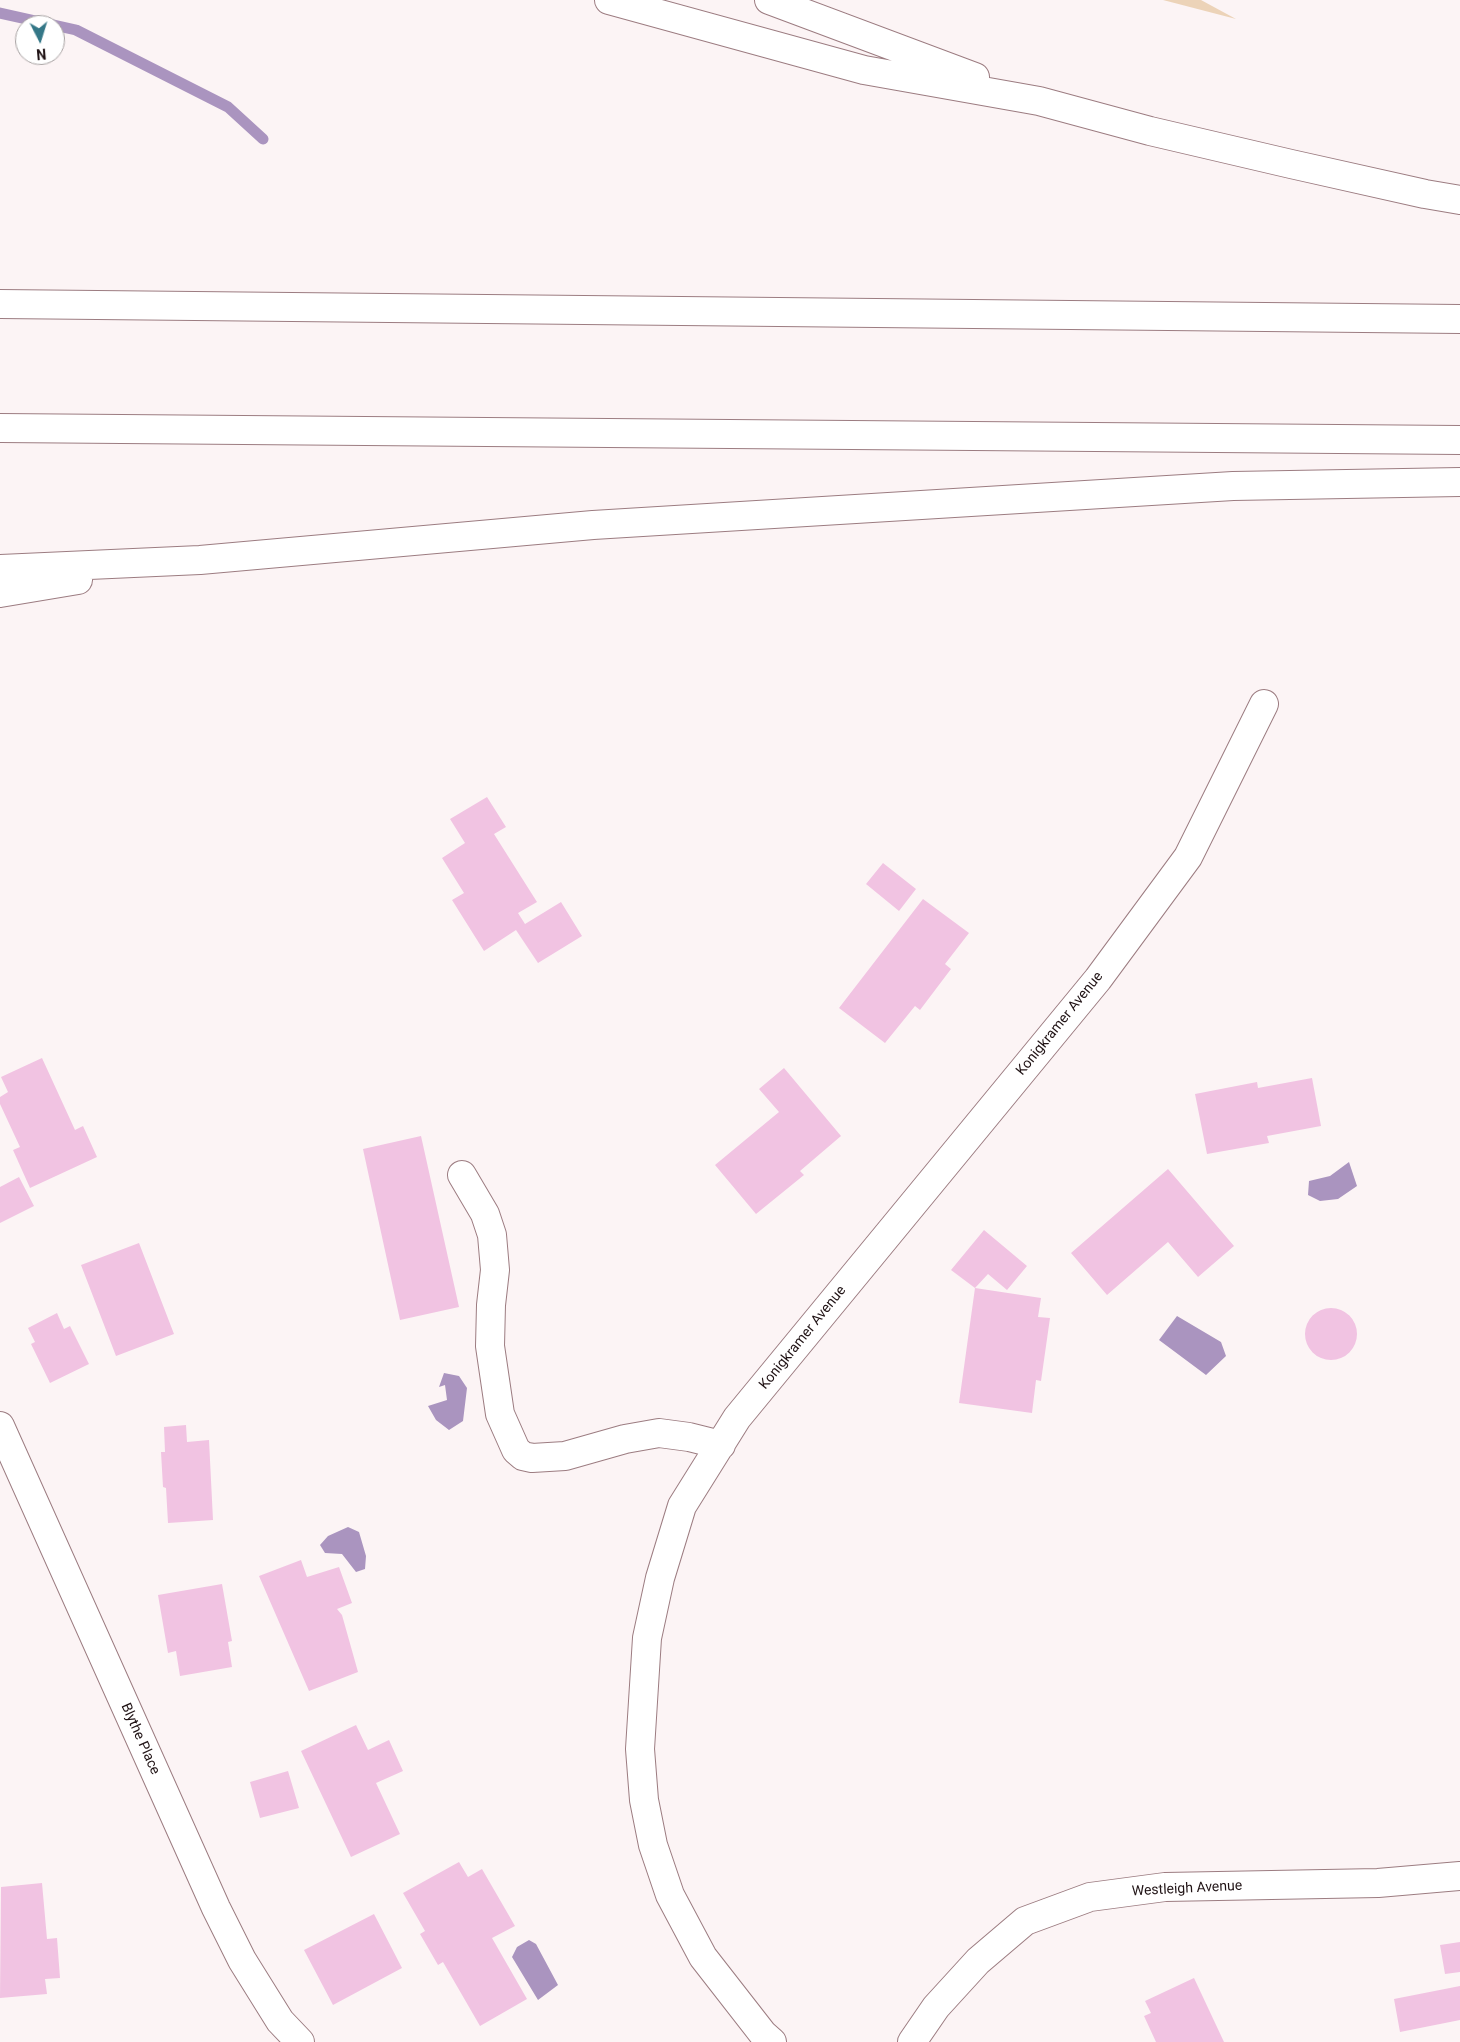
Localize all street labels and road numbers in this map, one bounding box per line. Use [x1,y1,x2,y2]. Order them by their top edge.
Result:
street label: Konigkramer Avenue [1013,969,1107,1079]
street label: Konigkramer Avenue [756,1283,850,1393]
street label: Blythe Place [117,1701,163,1777]
street label: Westleigh Avenue [1131,1878,1243,1900]

